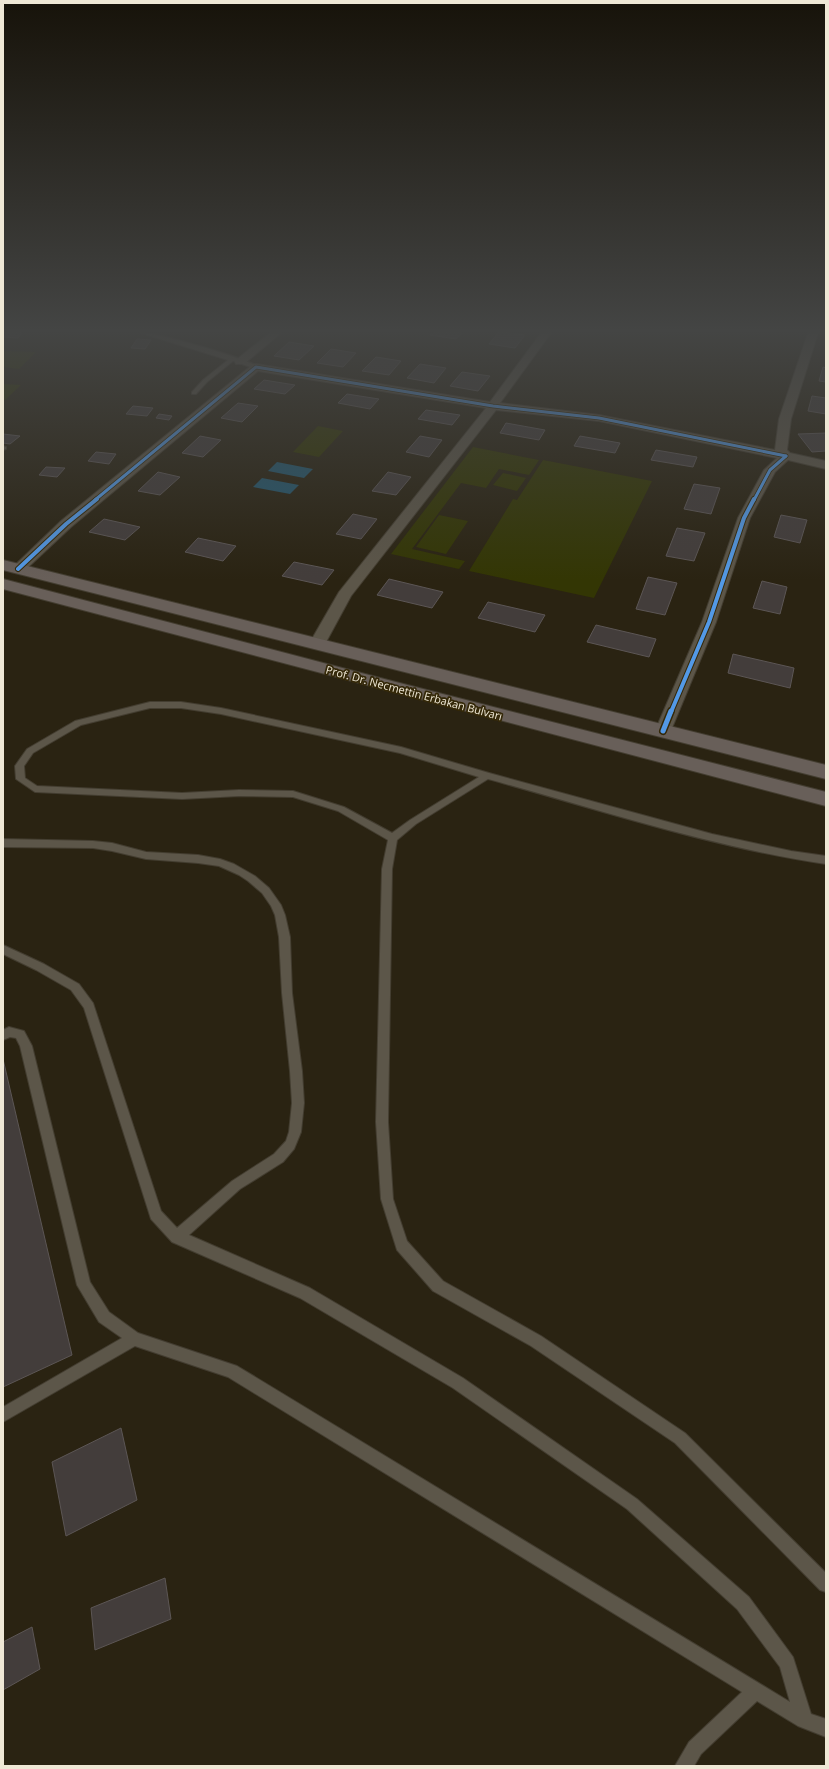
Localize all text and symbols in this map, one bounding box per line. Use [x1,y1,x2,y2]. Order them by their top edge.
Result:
street label: Prof. Dr. Necmettin Erbakan Bulvarı [324,662,504,723]

